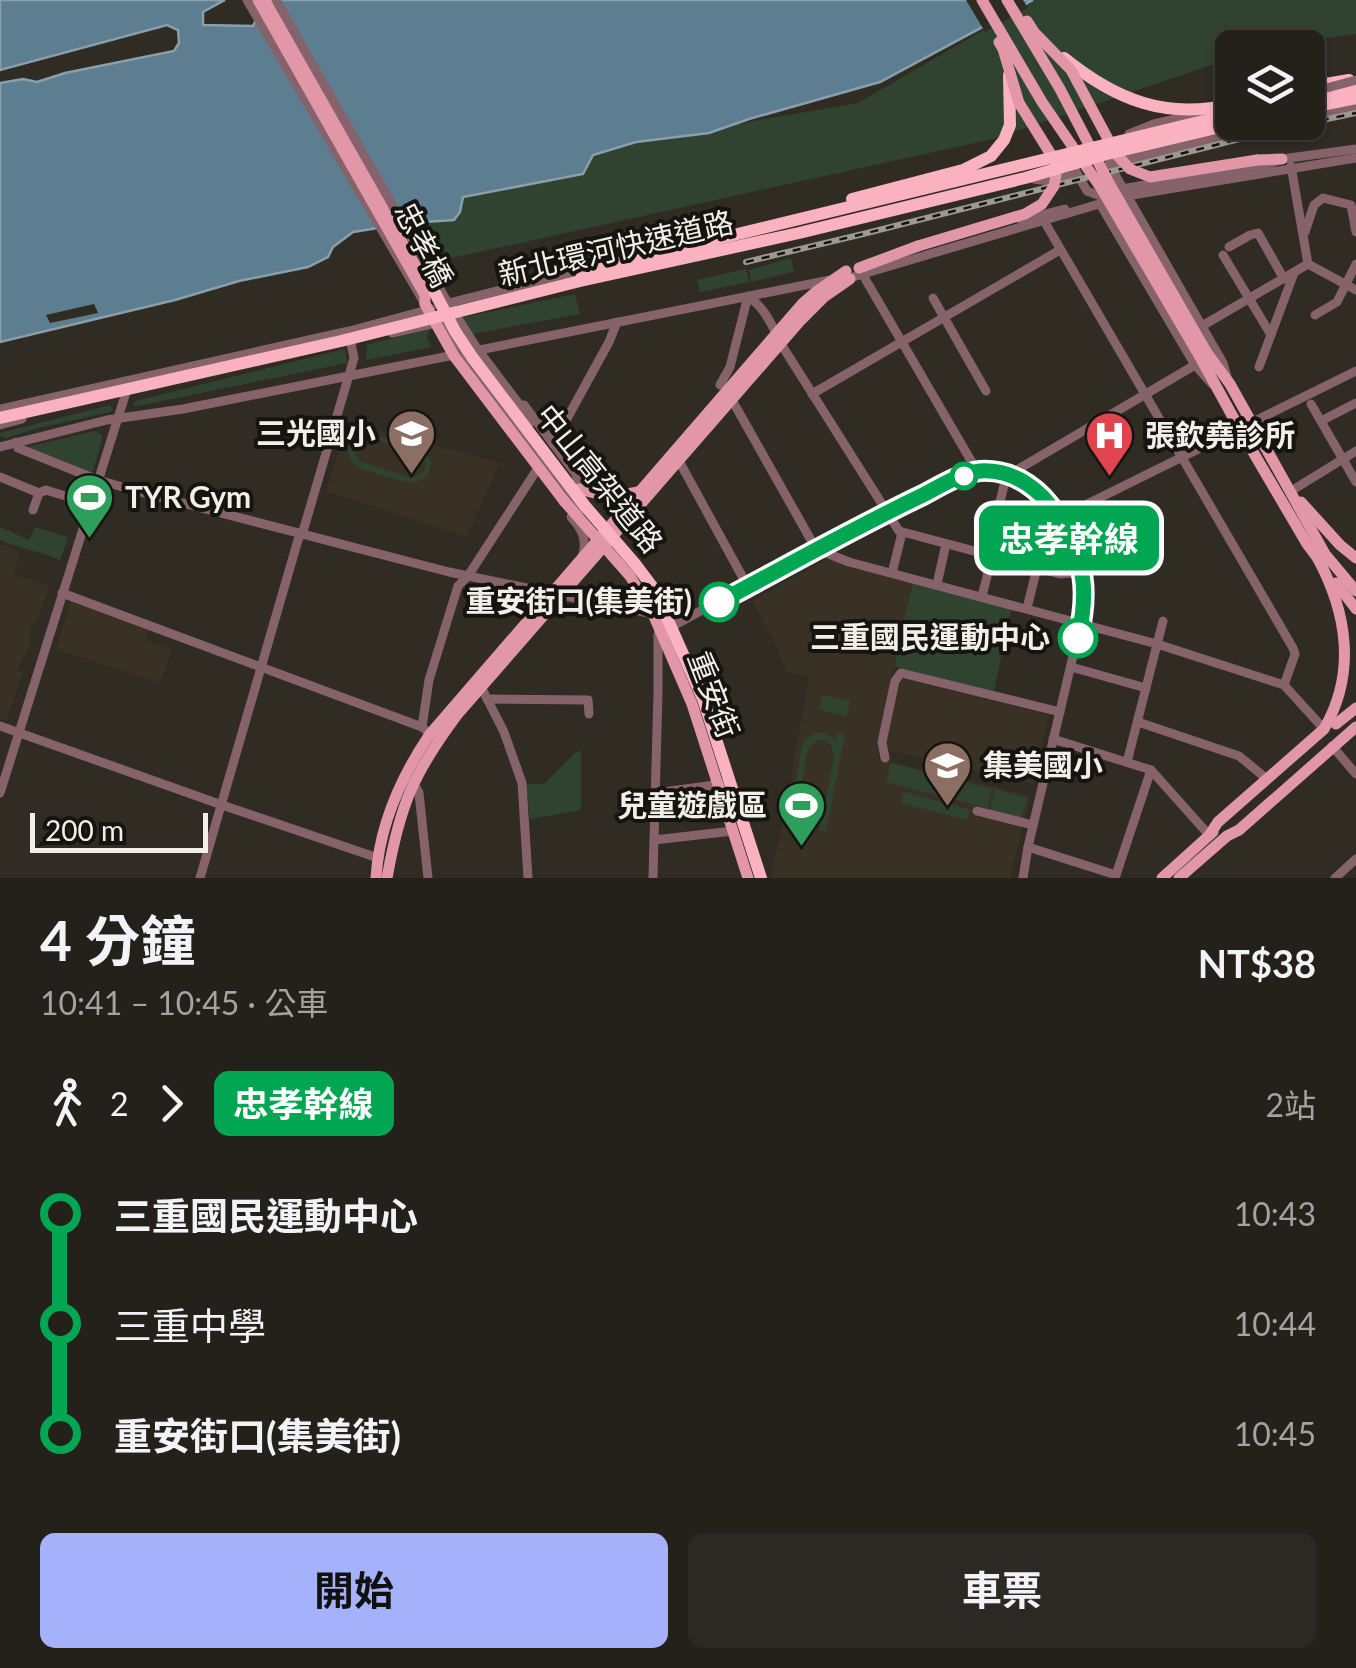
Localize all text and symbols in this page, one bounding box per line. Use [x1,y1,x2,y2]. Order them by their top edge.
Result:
map controls [1215,30,1325,140]
button: layers [1215,30,1325,140]
street label: 忠孝橋 [388,196,461,292]
street label: 新北環河快速道路 [495,203,737,292]
street label: 中山高架道路 [530,396,671,559]
school or university icon: 三光國小 [385,408,437,476]
hospital icon: 張欽堯診所 [1084,410,1136,478]
place label: 三光國小 [256,414,376,450]
place label: 張欽堯診所 [1145,416,1295,452]
unlabelled marker [951,463,977,489]
sports icon: TYR Gym [64,472,116,540]
place label: TYR Gym [125,478,251,514]
line badge: 忠孝幹線 [999,506,1139,570]
text: 忠孝幹線 [999,517,1139,559]
place label: 重安街口(集美街) [466,582,692,618]
marker: 重安街口(集美街) [700,583,738,621]
place label: 三重國民運動中心 [810,618,1050,654]
marker: 三重國民運動中心 [1059,619,1097,657]
street label: 重安街 [682,646,748,743]
school or university icon: 集美國小 [922,740,974,808]
place label: 集美國小 [983,746,1103,782]
sports icon: 兒童遊戲區 [776,780,828,848]
place label: 兒童遊戲區 [617,786,767,822]
scale bar [30,808,208,853]
text: 200 m [45,813,124,847]
text: 4 分鐘 [40,907,195,973]
text: NT$38 [1198,940,1316,986]
text: 10:41 – 10:45 · 公車 [40,983,328,1022]
icon: walk [40,1076,95,1131]
icon: forward [144,1076,199,1131]
text: 忠孝幹線 [234,1082,374,1124]
text: 2 [110,1084,129,1123]
text: 2站 [1265,1085,1316,1124]
text: 三重國民運動中心 [114,1192,418,1238]
text: 10:43 [1234,1194,1316,1233]
text: 三重中學 [114,1302,266,1348]
text: 10:44 [1234,1304,1316,1343]
text: 重安街口(集美街) [114,1412,401,1458]
text: 10:45 [1234,1414,1316,1453]
button: 開始 [40,1533,668,1648]
button: 車票 [688,1533,1316,1648]

